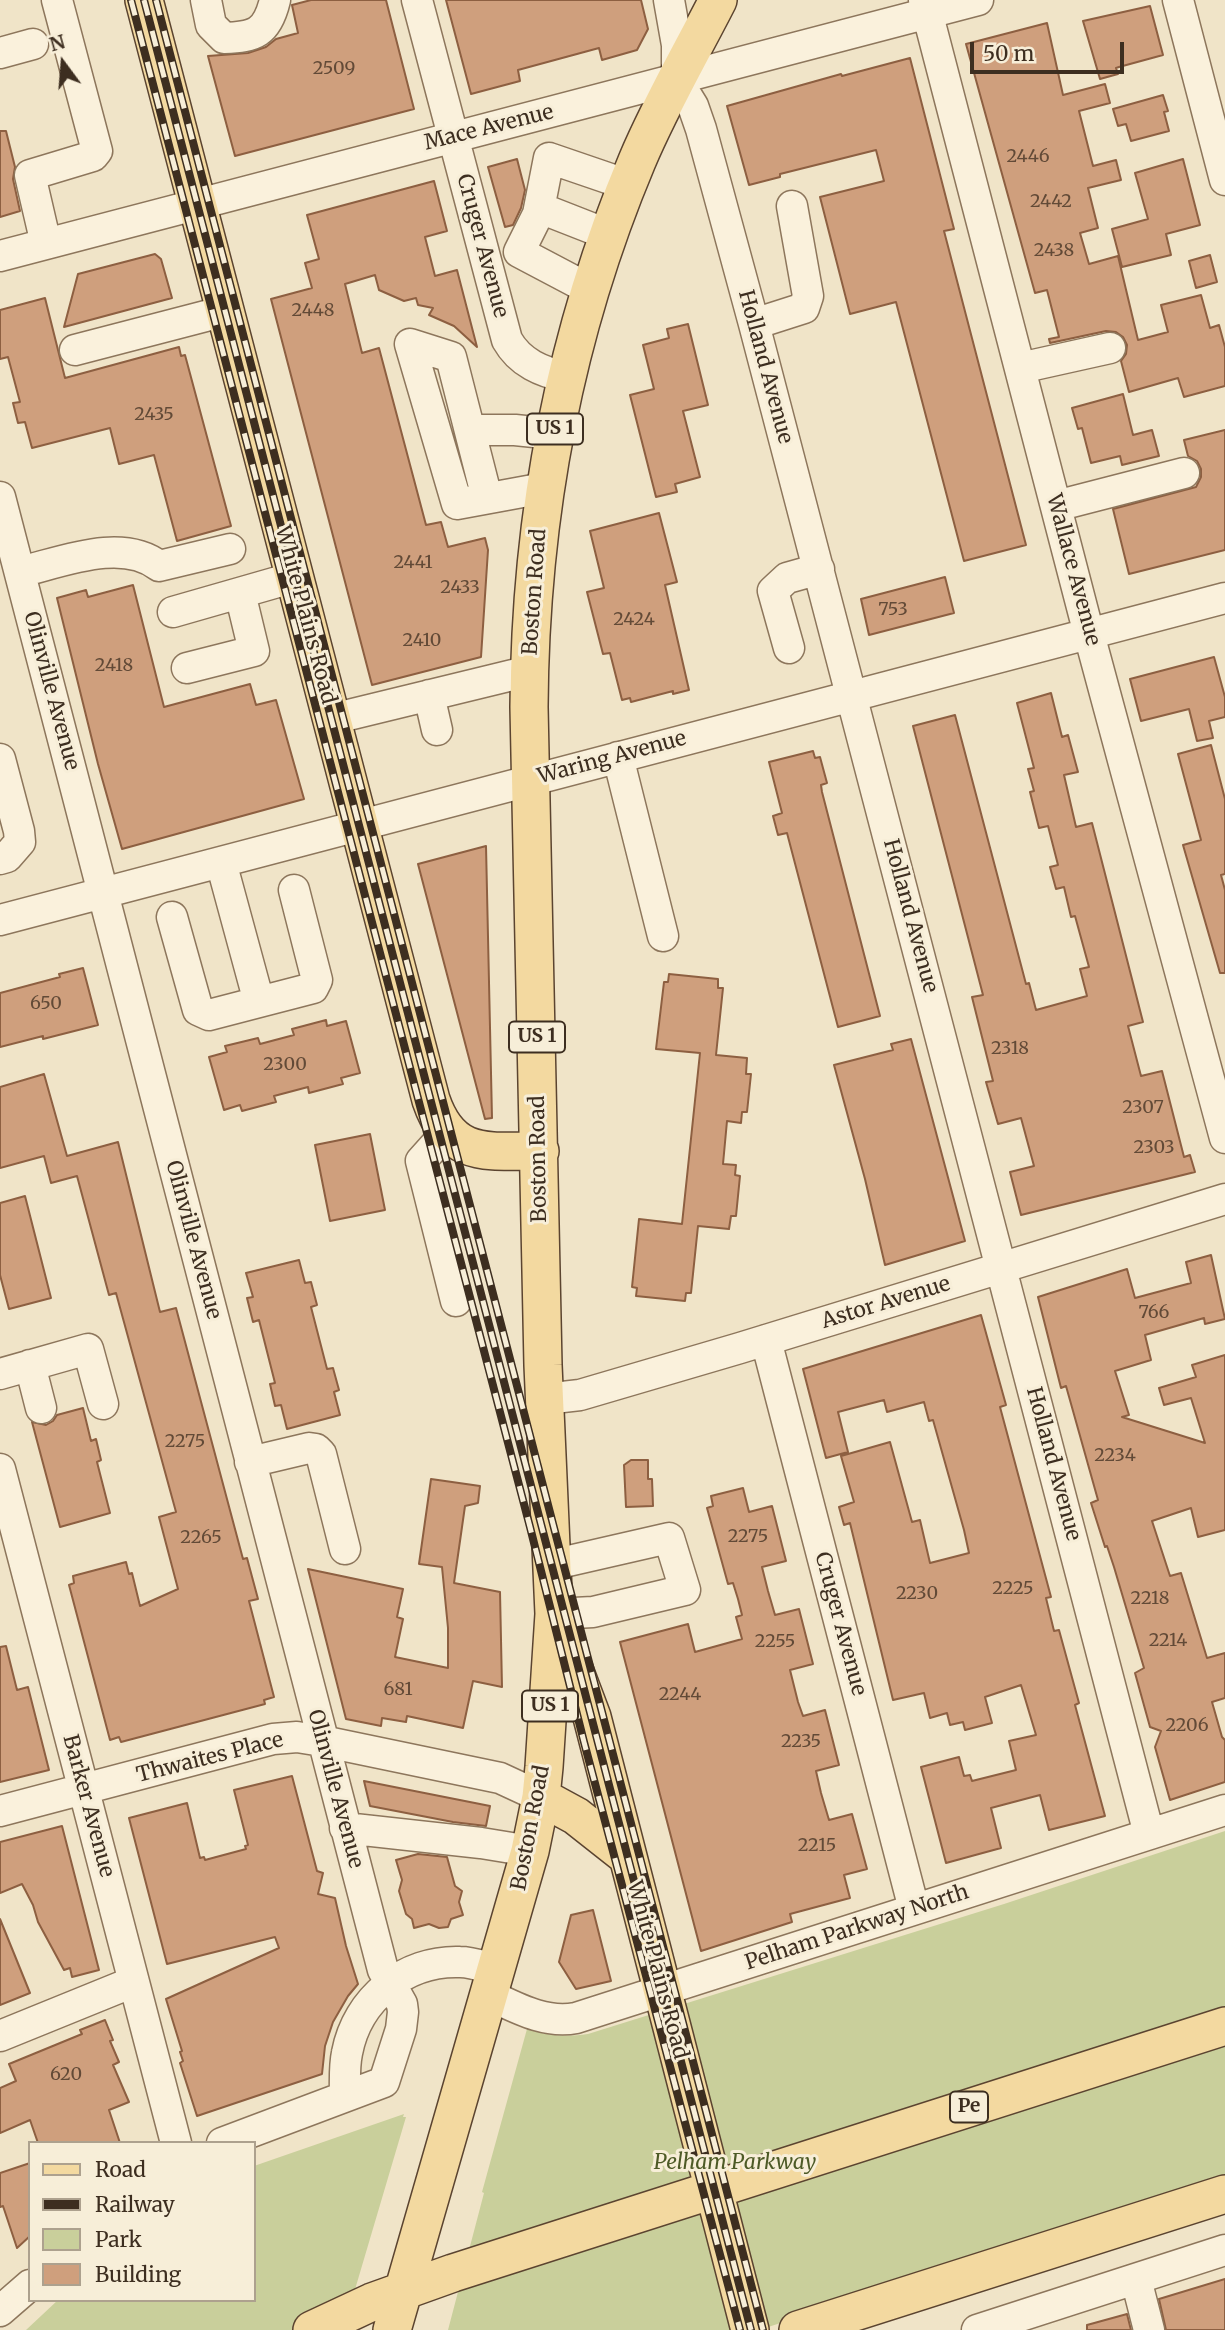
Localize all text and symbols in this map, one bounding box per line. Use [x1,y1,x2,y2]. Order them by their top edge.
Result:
north arrow [28,28,98,98]
scale bar [973,28,1127,72]
text: N [47,29,68,56]
text: 50 m [983,40,1034,67]
house number: 2509 [313,58,355,80]
street label: Mace Avenue [422,100,556,156]
house number: 2446 [1006,146,1050,168]
street label: Cruger Avenue [451,172,513,320]
house number: 2442 [1030,191,1072,213]
house number: 2438 [1034,240,1074,262]
street label: Holland Avenue [732,287,798,447]
house number: 2448 [291,300,335,322]
house number: 2435 [134,404,174,426]
road number: US 1 [527,414,583,444]
street label: Wallace Avenue [1041,491,1105,649]
street label: White Plains Road [269,523,341,707]
street label: Boston Road [518,528,552,656]
house number: 2441 [393,552,433,574]
house number: 2433 [440,577,480,599]
house number: 753 [878,599,908,621]
street label: Olinville Avenue [18,609,84,773]
house number: 2424 [613,609,655,631]
house number: 2410 [403,630,441,652]
house number: 2418 [95,655,133,677]
street label: Waring Avenue [535,726,689,790]
street label: Holland Avenue [877,836,943,996]
house number: 650 [30,993,62,1015]
road number: US 1 [509,1021,565,1052]
house number: 2318 [991,1038,1029,1060]
house number: 2300 [263,1054,307,1076]
street label: Boston Road [525,1095,553,1223]
house number: 2307 [1122,1097,1164,1119]
house number: 2303 [1133,1137,1175,1159]
street label: Olinville Avenue [160,1158,226,1322]
street label: Astor Avenue [819,1271,953,1335]
house number: 766 [1139,1302,1169,1324]
street label: Holland Avenue [1020,1384,1086,1544]
house number: 2275 [165,1431,205,1453]
house number: 2234 [1094,1445,1136,1467]
house number: 2275 [728,1526,768,1548]
house number: 2265 [180,1527,222,1549]
street label: Cruger Avenue [809,1550,871,1698]
house number: 2225 [992,1578,1034,1600]
house number: 2230 [896,1583,938,1605]
house number: 2218 [1131,1588,1169,1610]
house number: 2214 [1149,1630,1187,1652]
house number: 2255 [755,1631,795,1653]
house number: 681 [383,1679,413,1701]
house number: 2244 [659,1684,701,1706]
road number: US 1 [522,1690,578,1722]
street label: Olinville Avenue [302,1707,368,1871]
house number: 2206 [1165,1715,1209,1737]
street label: Thwaites Place [134,1728,286,1788]
house number: 2235 [781,1731,821,1753]
street label: Barker Avenue [57,1732,119,1880]
street label: Boston Road [507,1763,555,1893]
house number: 2215 [798,1835,836,1857]
street label: White Plains Road [621,1878,693,2062]
street label: Pelham Parkway North [742,1880,972,1976]
house number: 620 [50,2064,82,2086]
road number: Pe [950,2092,988,2122]
legend [28,2141,256,2302]
park label: Pelham Parkway [654,2150,816,2176]
text: Road [95,2156,146,2183]
text: Railway [95,2191,175,2218]
text: Park [95,2226,142,2253]
text: Building [95,2261,181,2288]

